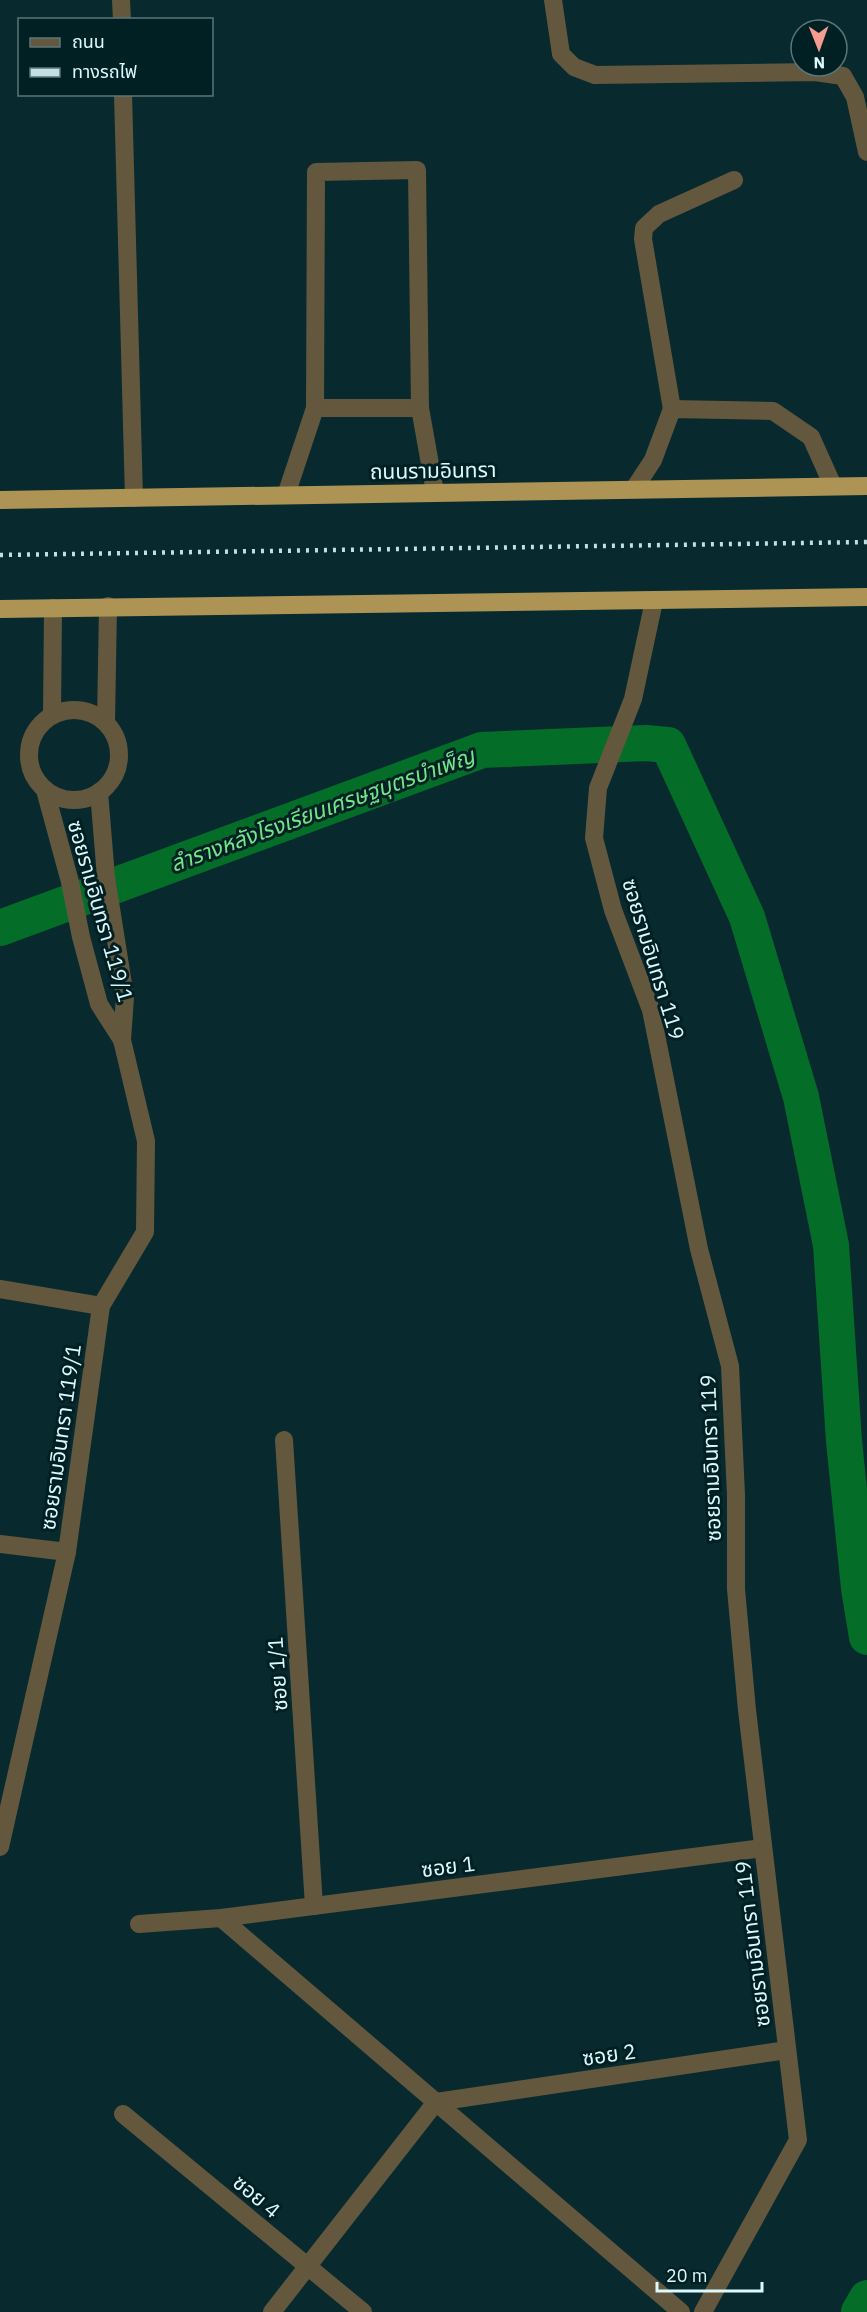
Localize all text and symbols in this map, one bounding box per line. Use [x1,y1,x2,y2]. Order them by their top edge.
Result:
legend [18,18,213,96]
north arrow [789,18,849,78]
text: ถนน [72,30,105,53]
text: N [813,53,825,73]
text: ทางรถไฟ [72,60,137,83]
street label: ถนนรามอินทรา [369,455,497,485]
water label: ลำรางหลังโรงเรียนเศรษฐบุตรบำเพ็ญ [166,740,480,878]
street label: ซอยรามอินทรา 119/1 [62,817,140,1005]
street label: ซอยรามอินทรา 119 [616,875,692,1043]
street label: ซอยรามอินทรา 119/1 [33,1342,87,1532]
street label: ซอยรามอินทรา 119 [693,1374,727,1542]
street label: ซอย 1/1 [260,1636,294,1712]
street label: ซอย 1 [420,1849,476,1883]
street label: ซอยรามอินทรา 119 [728,1859,776,2029]
street label: ซอย 2 [580,2036,638,2072]
street label: ซอย 4 [227,2168,287,2224]
scale bar [657,2255,762,2293]
text: 20 m [666,2264,708,2287]

